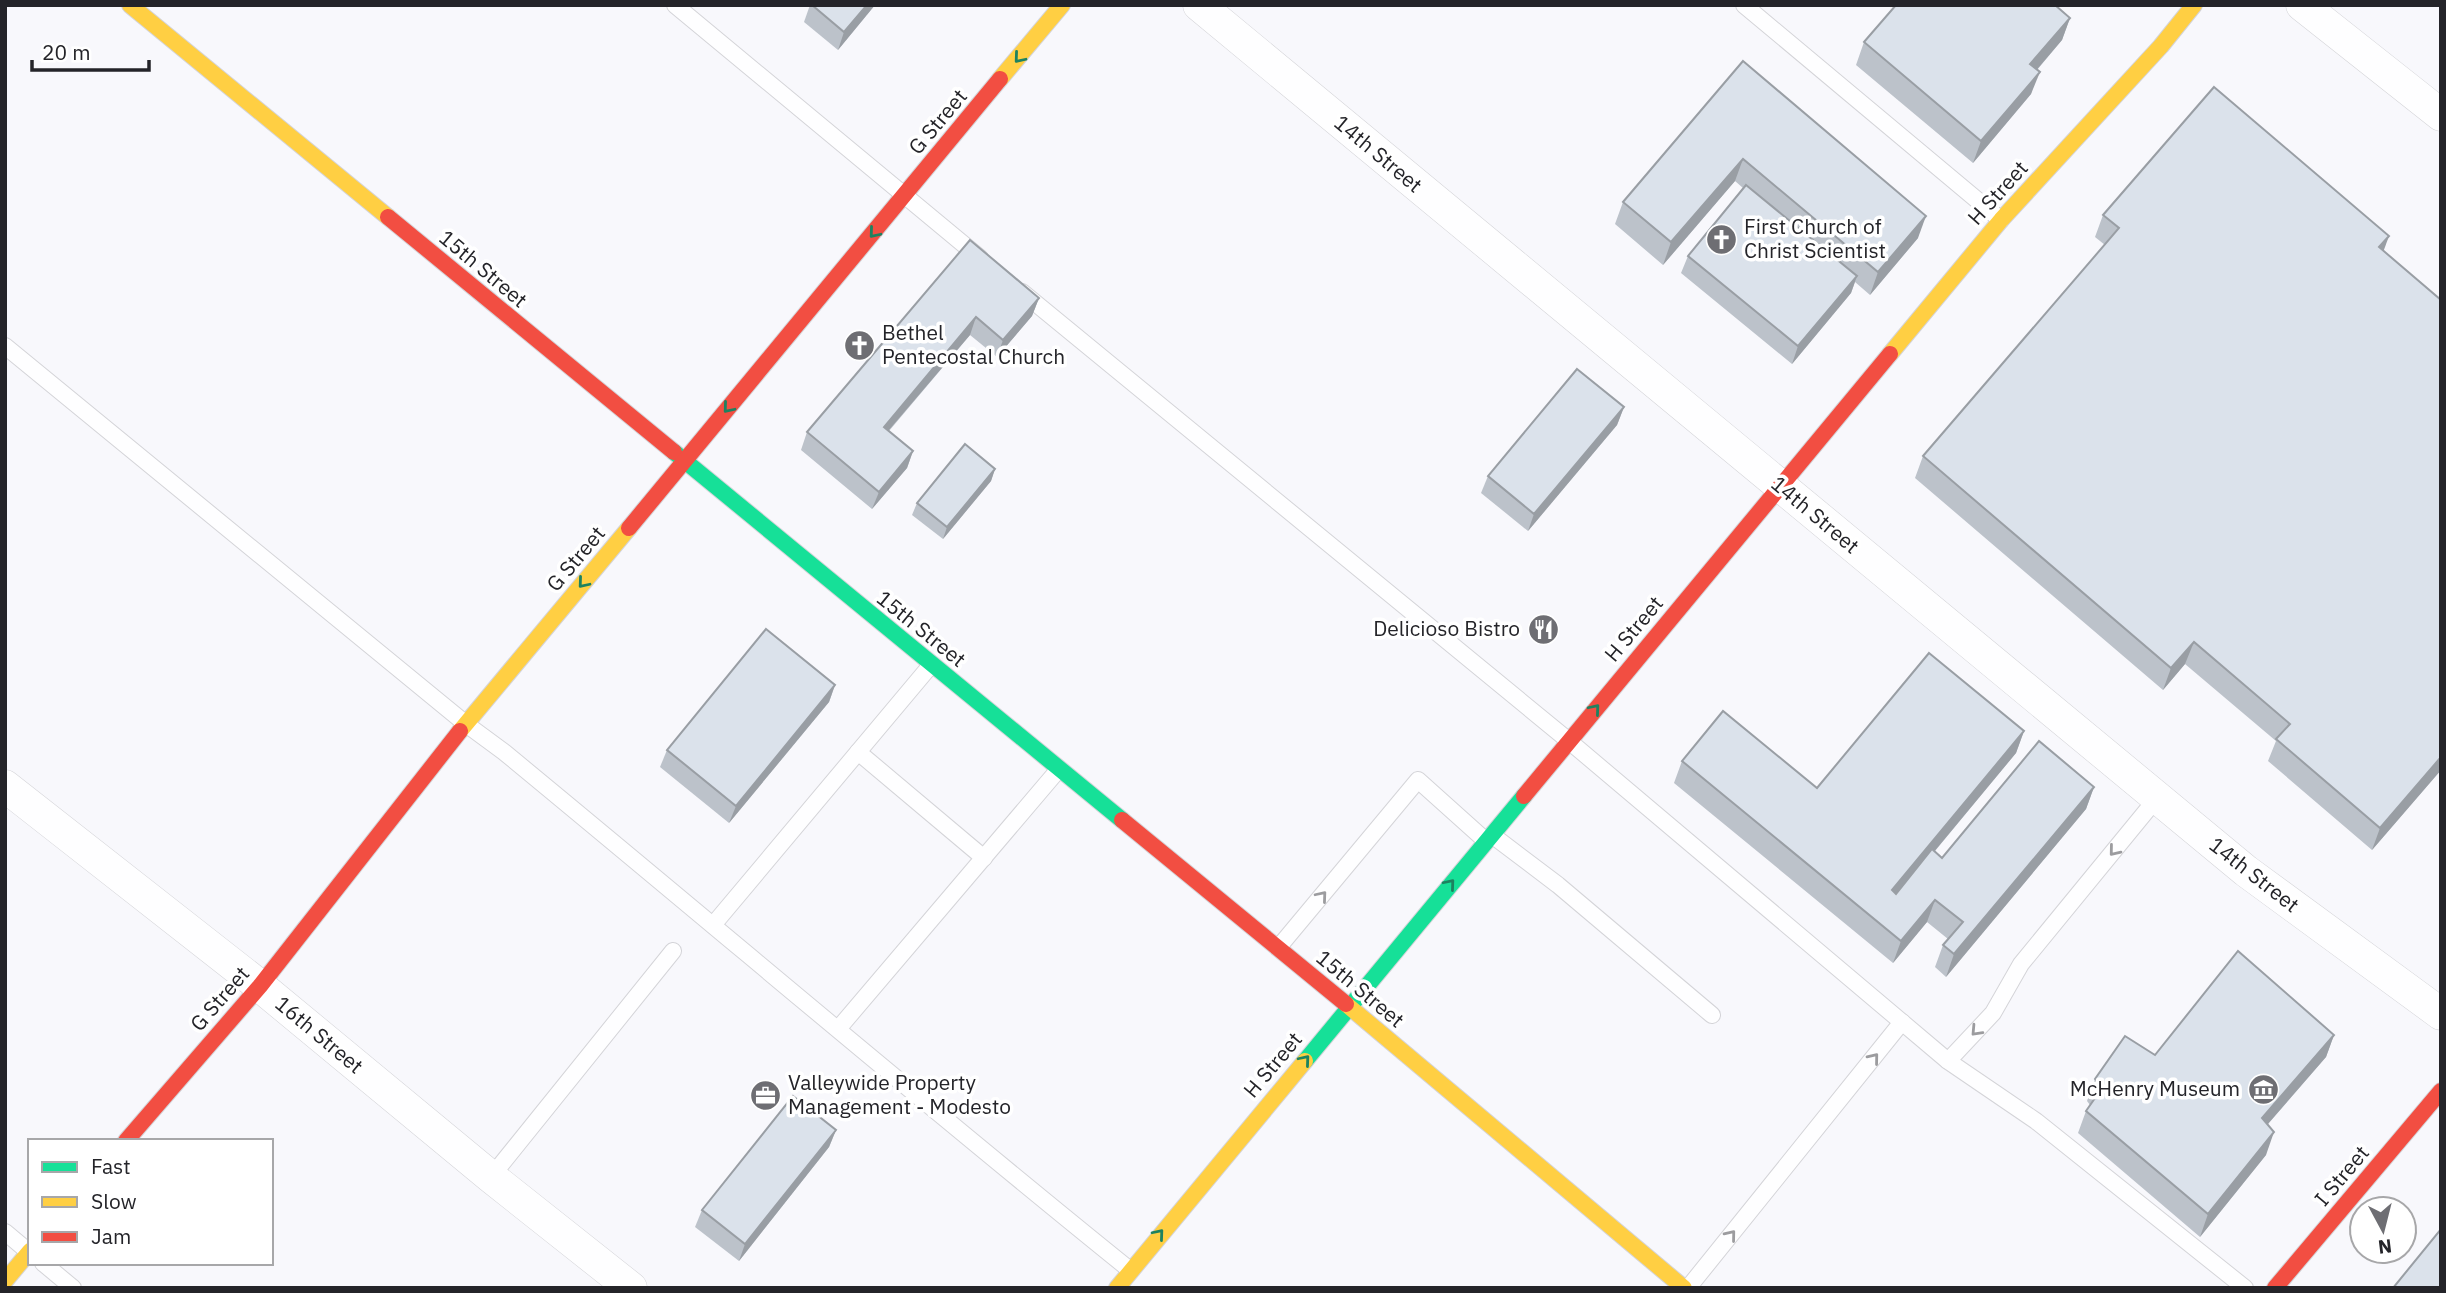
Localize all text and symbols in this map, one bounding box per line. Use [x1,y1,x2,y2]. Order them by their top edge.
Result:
scale bar [32,28,149,72]
text: 20 m [42,38,91,66]
one-way arrow [1014,50,1027,62]
street label: G Street [902,83,973,160]
street label: 14th Street [1329,108,1429,198]
street label: H Street [1961,154,2034,230]
place label: First Church of Christ Scientist [1744,212,1886,264]
church icon: First Church of Christ Scientist [1704,222,1738,256]
street label: 15th Street [434,223,534,313]
one-way arrow [869,226,882,238]
place label: Bethel Pentecostal Church [882,318,1065,370]
church icon: Bethel Pentecostal Church [842,328,876,362]
one-way arrow [724,401,737,413]
street label: 14th Street [1766,469,1866,559]
street label: G Street [540,520,611,597]
one-way arrow [579,575,591,588]
street label: 15th Street [871,584,972,673]
street label: H Street [1598,590,1669,667]
restaurant icon: Delicioso Bistro [1526,612,1560,646]
place label: Delicioso Bistro [1373,614,1520,642]
one-way arrow [1587,705,1599,718]
street label: 14th Street [2204,830,2305,918]
one-way arrow [2109,843,2122,855]
one-way arrow [1442,880,1454,893]
one-way arrow [1313,891,1326,903]
street label: 15th Street [1311,943,1411,1033]
street label: G Street [183,960,255,1037]
street label: 16th Street [270,989,370,1079]
one-way arrow [1972,1023,1984,1036]
street label: H Street [1237,1026,1308,1103]
one-way arrow [1865,1053,1878,1065]
one-way arrow [1297,1055,1309,1068]
place label: Valleywide Property Management - Modesto [788,1068,1011,1120]
museum icon: McHenry Museum [2246,1072,2280,1106]
place label: McHenry Museum [2070,1074,2240,1102]
office icon: Valleywide Property Management - Modesto [748,1078,782,1112]
legend [28,1139,273,1265]
street label: I Street [2308,1139,2375,1212]
text: Fast [91,1152,131,1180]
text: Slow [91,1187,137,1215]
north arrow [2348,1195,2418,1265]
text: Jam [91,1222,131,1250]
one-way arrow [1151,1230,1163,1243]
one-way arrow [1723,1230,1735,1243]
text: N [2377,1234,2393,1260]

